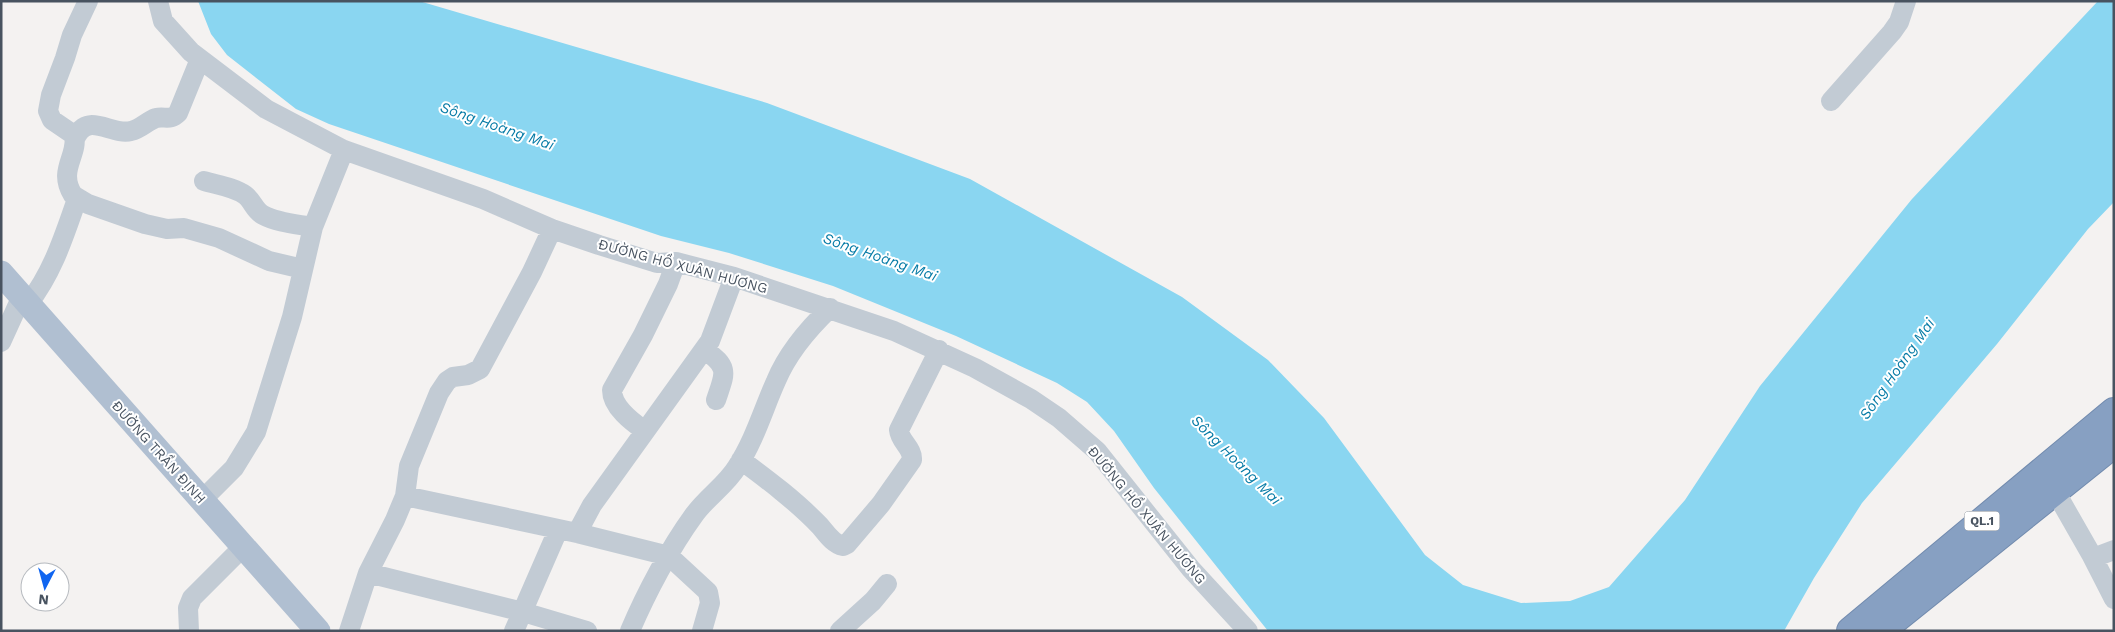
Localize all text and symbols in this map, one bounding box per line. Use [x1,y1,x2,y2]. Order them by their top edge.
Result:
water label: Sông Hoàng Mai [438,98,557,154]
water label: Sông Hoàng Mai [821,229,940,285]
street label: ĐƯỜNG HỒ XUÂN HƯƠNG [597,235,770,296]
water label: Sông Hoàng Mai [1855,314,1939,423]
street label: ĐƯỜNG TRẦN ĐỊNH [109,397,210,507]
water label: Sông Hoàng Mai [1187,411,1285,509]
street label: ĐƯỜNG HỒ XUÂN HƯƠNG [1085,442,1210,587]
road number: QL.1 [1964,512,2000,530]
north arrow [20,562,70,612]
text: N [38,591,50,608]

